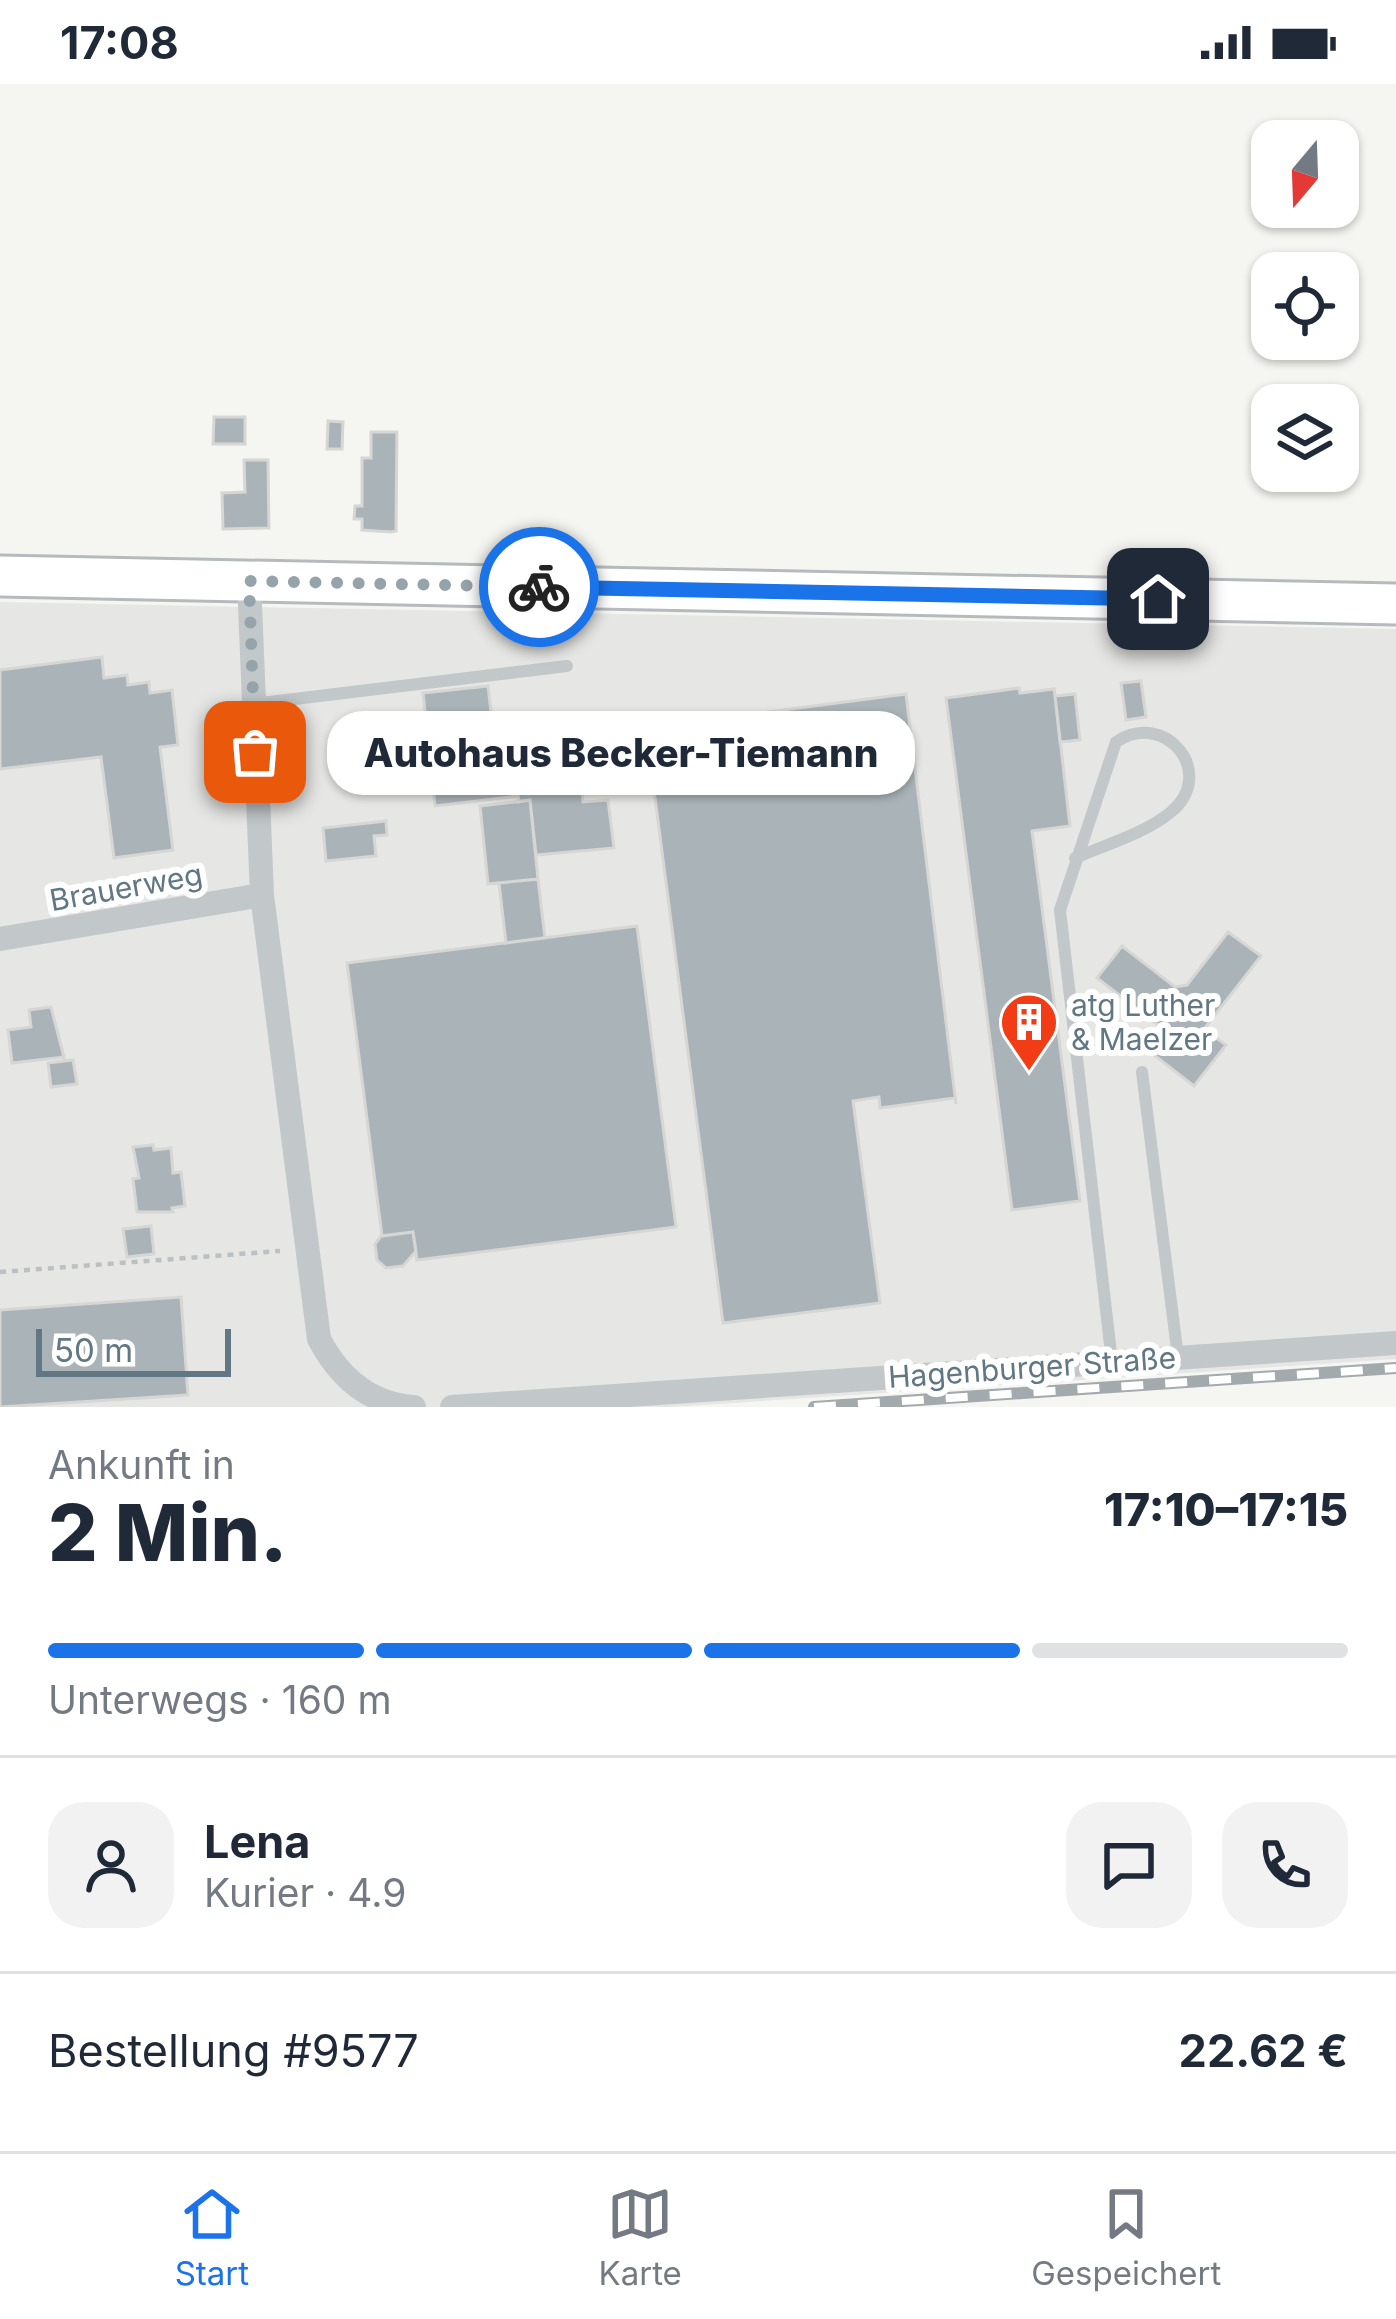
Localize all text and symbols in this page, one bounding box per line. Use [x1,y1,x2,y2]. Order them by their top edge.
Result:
text: 17:08 [60,15,179,70]
north arrow [1251,120,1359,228]
map controls [1251,120,1359,492]
button: locate [1251,252,1359,360]
button: layers [1251,384,1359,492]
courier [479,527,599,647]
pin [1107,548,1209,650]
icon: bike [506,554,572,620]
icon: home [1125,566,1191,632]
pin [204,701,306,803]
callout: Autohaus Becker-Tiemann [327,710,915,794]
icon: bag [222,719,288,785]
text: Autohaus Becker-Tiemann [364,729,878,776]
street label: Brauerweg [47,856,205,918]
place label: atg Luther & Maelzer [1071,987,1215,1057]
building icon: atg Luther & Maelzer [998,991,1060,1073]
scale bar [36,1323,231,1376]
text: 50 m [54,1330,133,1370]
street label: Hagenburger Straße [887,1339,1177,1395]
text: Ankunft in [48,1441,235,1488]
text: 17:10–17:15 [1104,1482,1348,1537]
text: 2 Min. [48,1485,288,1580]
text: Unterwegs · 160 m [48,1676,392,1723]
button: person [48,1802,174,1928]
button: chat [1066,1802,1192,1928]
button: phone [1222,1802,1348,1928]
text: Lena [204,1814,310,1869]
text: Kurier · 4.9 [204,1869,406,1916]
text: Bestellung #9577 [48,2023,419,2078]
text: 22.62 € [1179,2023,1348,2078]
tab: Start [175,2181,249,2293]
tab: Karte [598,2181,682,2293]
tab: Gespeichert [1031,2181,1221,2293]

